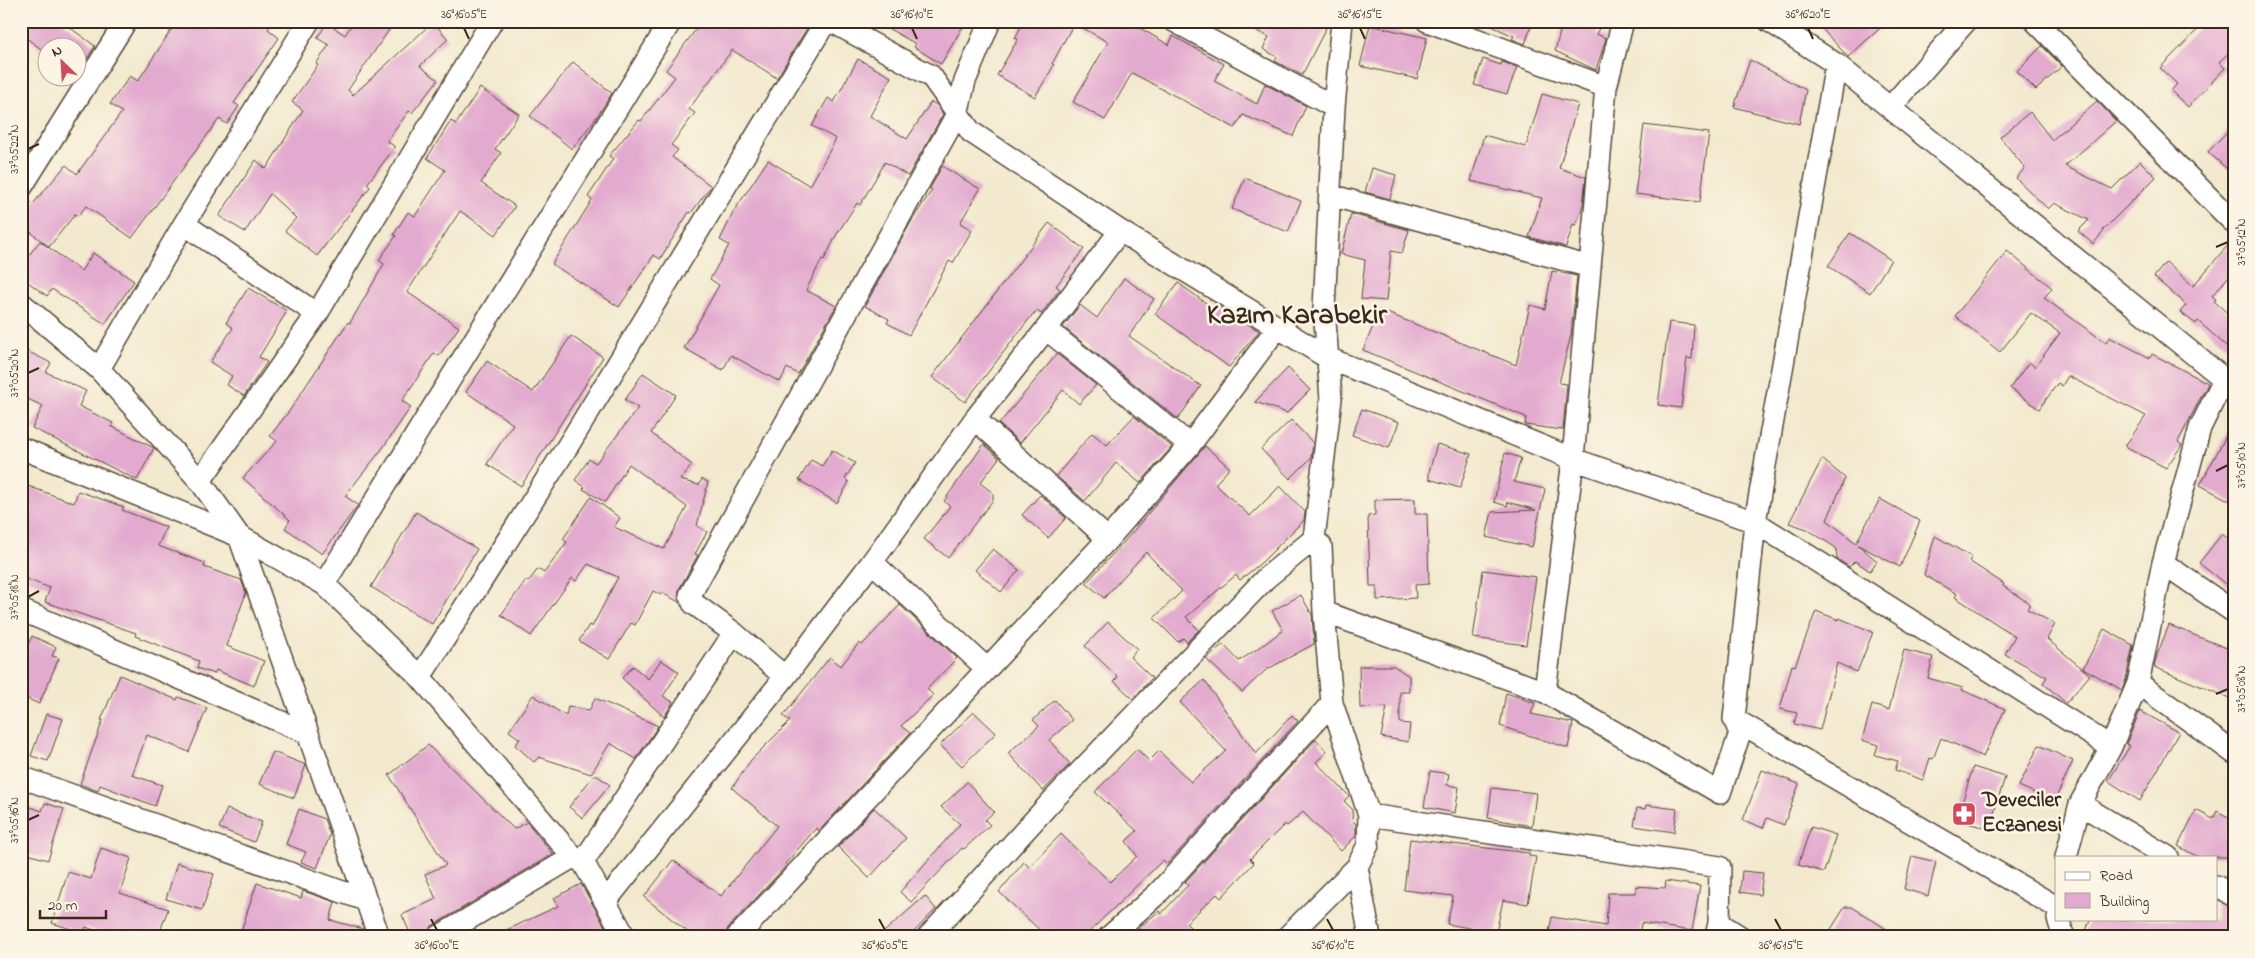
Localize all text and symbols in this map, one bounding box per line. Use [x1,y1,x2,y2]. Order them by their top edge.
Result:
text: 36°16'05"E [441,6,487,24]
text: 36°16'10"E [891,6,933,24]
text: 36°16'15"E [1338,6,1382,24]
text: 36°16'20"E [1785,6,1831,24]
north arrow [38,38,88,88]
text: N [48,40,66,63]
text: 37°05'22"N [6,124,24,174]
text: 37°05'12"N [2233,218,2251,266]
district label: Kazım Karabekir [1207,296,1388,337]
text: 37°05'20"N [6,349,24,397]
text: 37°05'10"N [2233,442,2251,488]
text: 37°05'18"N [6,574,24,620]
text: 37°05'08"N [2233,665,2251,713]
place label: Deveciler Eczanesi [1981,785,2062,842]
text: 37°05'16"N [6,797,24,843]
pharmacy icon: Deveciler Eczanesi [1951,801,1977,827]
legend [2055,856,2218,920]
text: Road [2100,865,2133,887]
scale bar [40,888,106,920]
text: Building [2099,891,2149,914]
text: 20 m [48,895,78,917]
text: 36°16'00"E [415,937,459,955]
text: 36°16'05"E [862,937,908,955]
text: 36°16'10"E [1312,937,1354,955]
text: 36°16'15"E [1759,937,1803,955]

